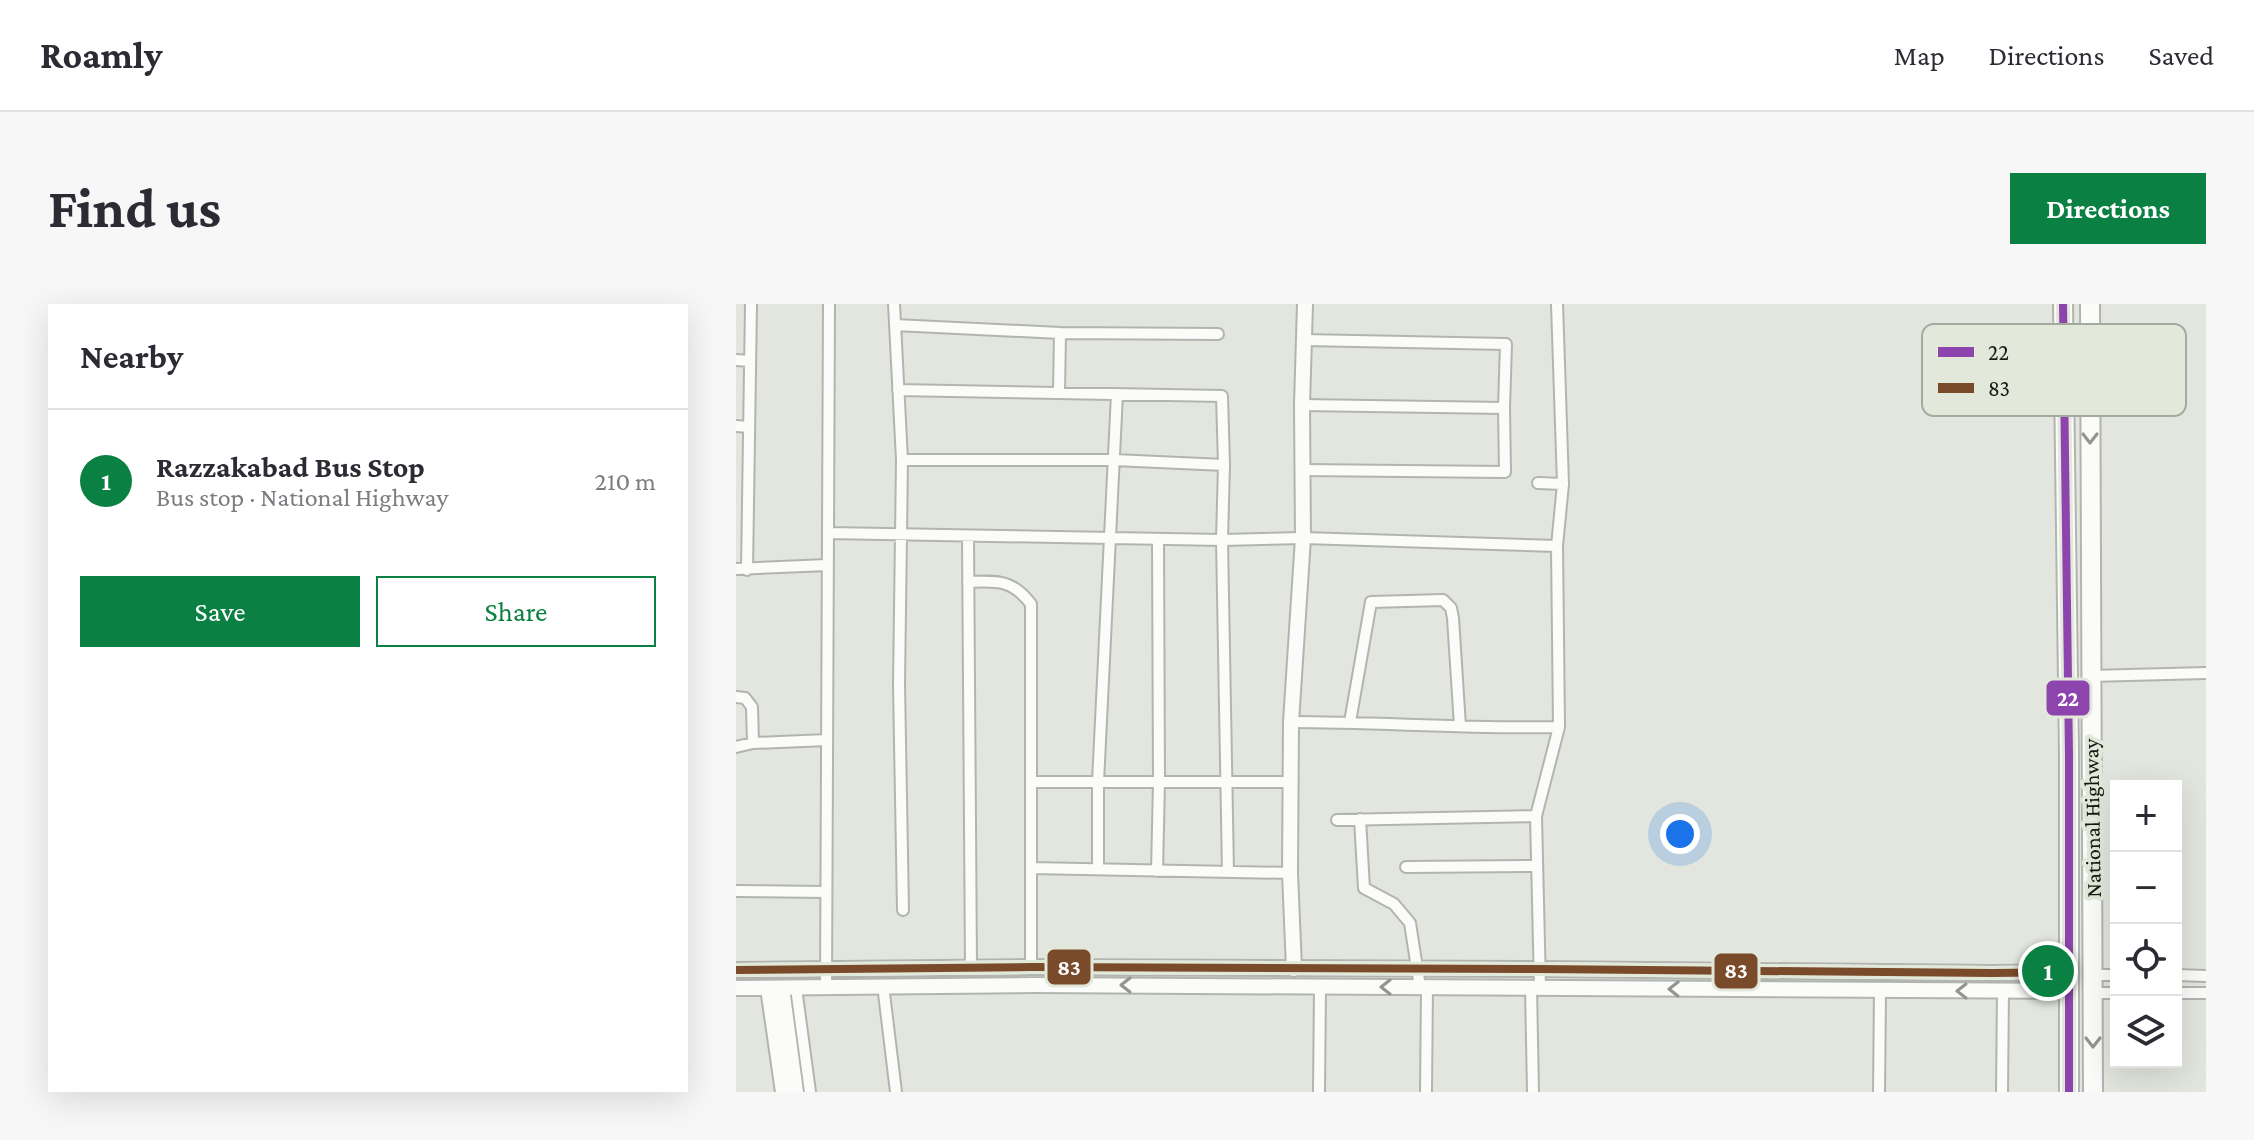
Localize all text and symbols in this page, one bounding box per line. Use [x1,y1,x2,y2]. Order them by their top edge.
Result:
text: Roamly [40,34,163,76]
text: Map [1894,40,1945,71]
text: Directions [1989,40,2104,71]
text: Saved [2148,40,2214,71]
button: Directions [2010,173,2206,244]
text: Find us [48,177,221,239]
legend [1922,324,2186,416]
text: Nearby [80,338,183,375]
text: 22 [1988,340,2009,365]
text: 83 [1988,376,2010,401]
one-way arrow [2081,432,2099,445]
text: Razzakabad Bus Stop [156,450,425,483]
text: 1 [101,467,111,496]
text: 210 m [595,467,656,496]
text: Bus stop · National Highway [156,483,448,512]
button: Save [80,576,360,647]
button: Share [376,576,656,647]
line badge: 22 [2045,679,2091,717]
text: 22 [2057,686,2079,711]
street label: National Highway [2078,737,2106,898]
map controls [2110,780,2182,1068]
button: + [2110,780,2182,852]
your location [1660,814,1700,854]
button: − [2110,852,2182,924]
button: locate [2110,924,2182,996]
pin: 1 [2022,941,2074,1001]
line badge: 83 [1046,948,1092,986]
line badge: 83 [1713,952,1759,990]
text: 83 [1057,955,1081,980]
text: 83 [1724,958,1748,983]
one-way arrow [1119,977,1132,994]
one-way arrow [1379,978,1392,996]
one-way arrow [1667,980,1680,997]
one-way arrow [1955,982,1968,1000]
button: layers [2110,996,2182,1068]
one-way arrow [2084,1036,2102,1049]

